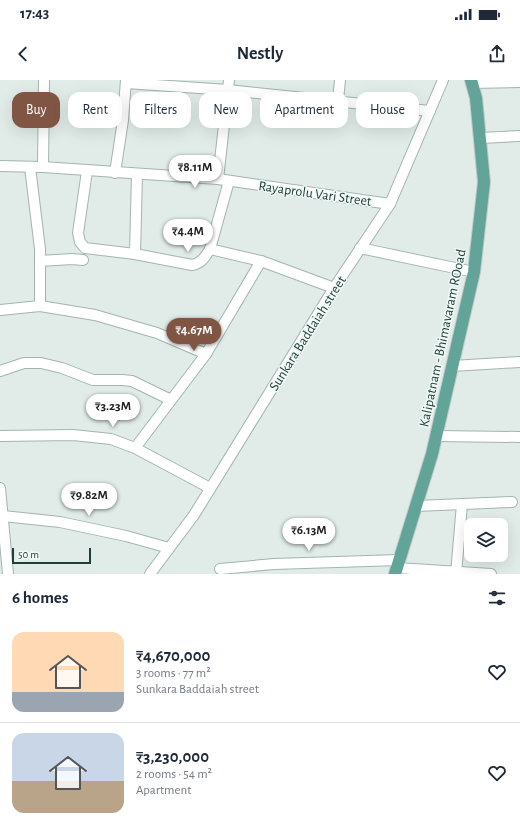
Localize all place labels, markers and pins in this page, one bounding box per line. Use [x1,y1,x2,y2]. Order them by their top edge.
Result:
pin: ₹8.11M [162,155,228,189]
pin: ₹4.4M [160,219,216,253]
pin: ₹4.67M [161,318,227,352]
pin: ₹3.23M [80,394,146,428]
pin: ₹9.82M [56,483,122,517]
pin: ₹6.13M [276,518,342,552]

